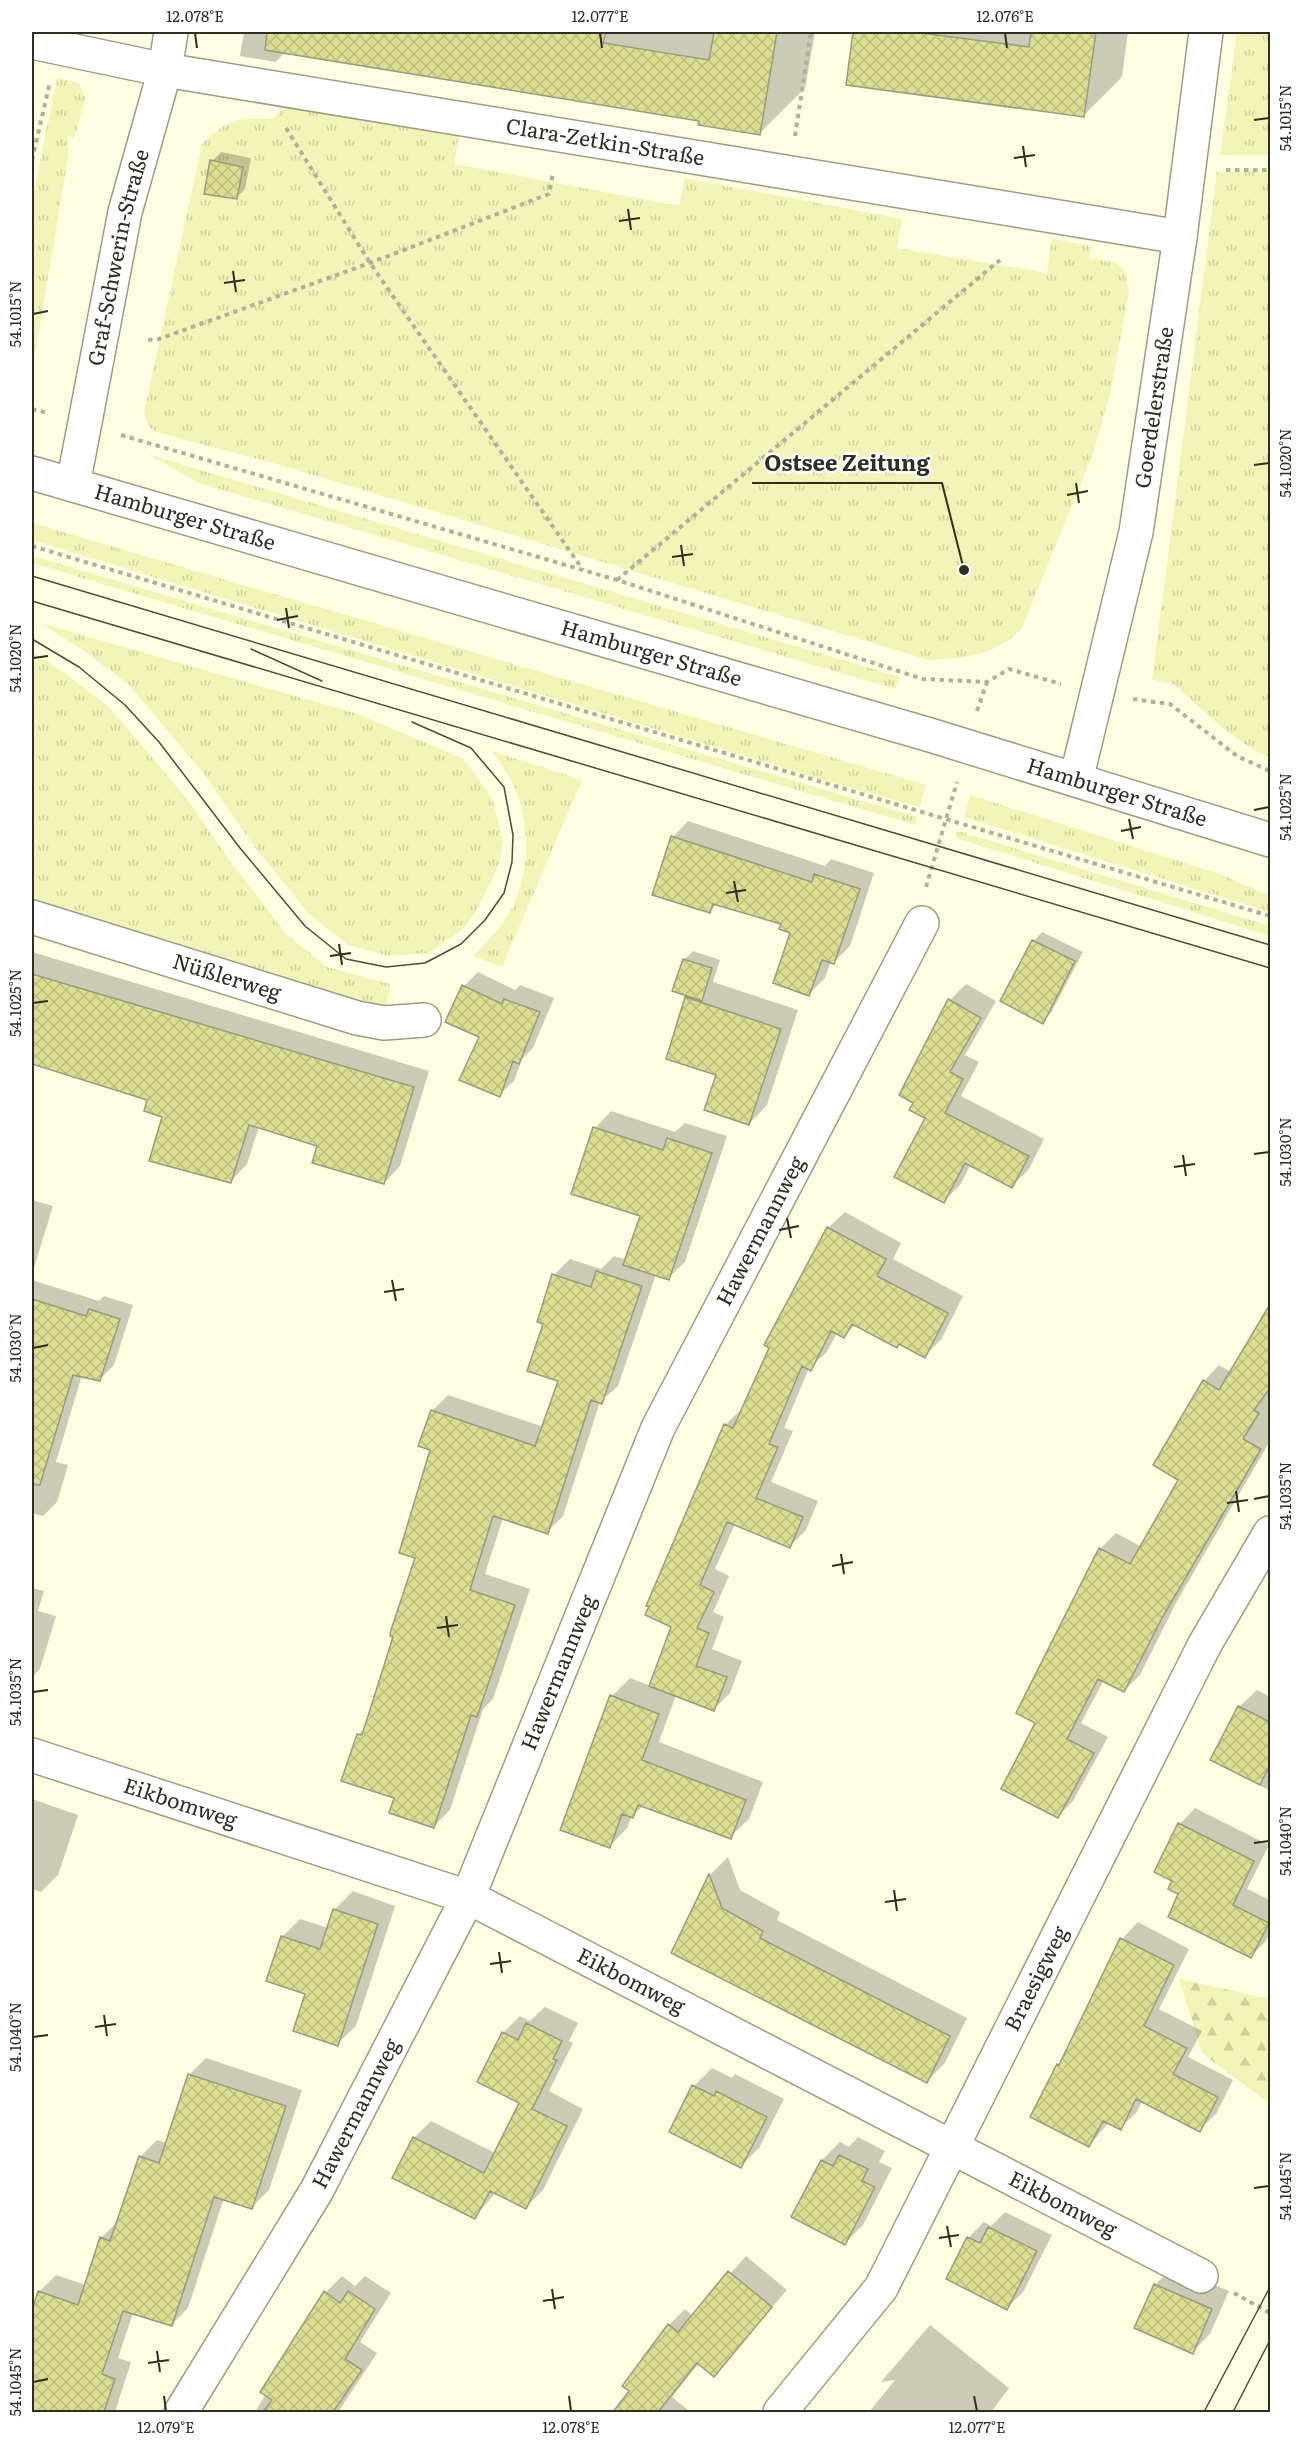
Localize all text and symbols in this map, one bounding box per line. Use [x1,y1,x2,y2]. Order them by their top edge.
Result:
text: 12.078°E [166,4,224,27]
text: 12.077°E [571,4,629,27]
text: 12.076°E [976,4,1034,27]
text: 54.1015°N [1273,85,1296,151]
street label: Clara-Zetkin-Straße [504,108,707,172]
street label: Graf-Schwerin-Straße [78,145,155,368]
text: 54.1015°N [3,281,26,347]
street label: Goerdelerstraße [1125,324,1179,490]
text: 54.1020°N [1273,428,1296,498]
callout: Ostsee Zeitung [752,443,942,483]
text: Ostsee Zeitung [764,445,930,478]
street label: Hamburger Straße [91,474,280,556]
street label: Hamburger Straße [558,610,746,692]
text: 54.1020°N [3,623,26,693]
street label: Hamburger Straße [1024,748,1212,833]
text: 54.1025°N [1273,773,1296,841]
street label: Nüßlerweg [169,944,286,1007]
text: 54.1025°N [3,969,26,1037]
text: 54.1030°N [1273,1117,1296,1187]
street label: Hawermannweg [707,1149,811,1310]
text: 54.1030°N [3,1313,26,1383]
text: 54.1035°N [1273,1462,1296,1530]
street label: Hawermannweg [511,1589,602,1754]
text: 54.1035°N [3,1658,26,1726]
street label: Eikbomweg [120,1768,242,1834]
text: 54.1040°N [1273,1806,1296,1876]
street label: Braesigweg [995,1919,1074,2036]
street label: Eikbomweg [573,1938,692,2020]
text: 54.1040°N [3,2002,26,2072]
street label: Hawermannweg [302,2032,406,2193]
text: 54.1045°N [1273,2151,1296,2221]
street label: Eikbomweg [1004,2161,1124,2243]
text: 54.1045°N [3,2347,26,2417]
text: 12.079°E [137,2415,195,2438]
text: 12.078°E [542,2415,600,2438]
text: 12.077°E [948,2415,1006,2438]

